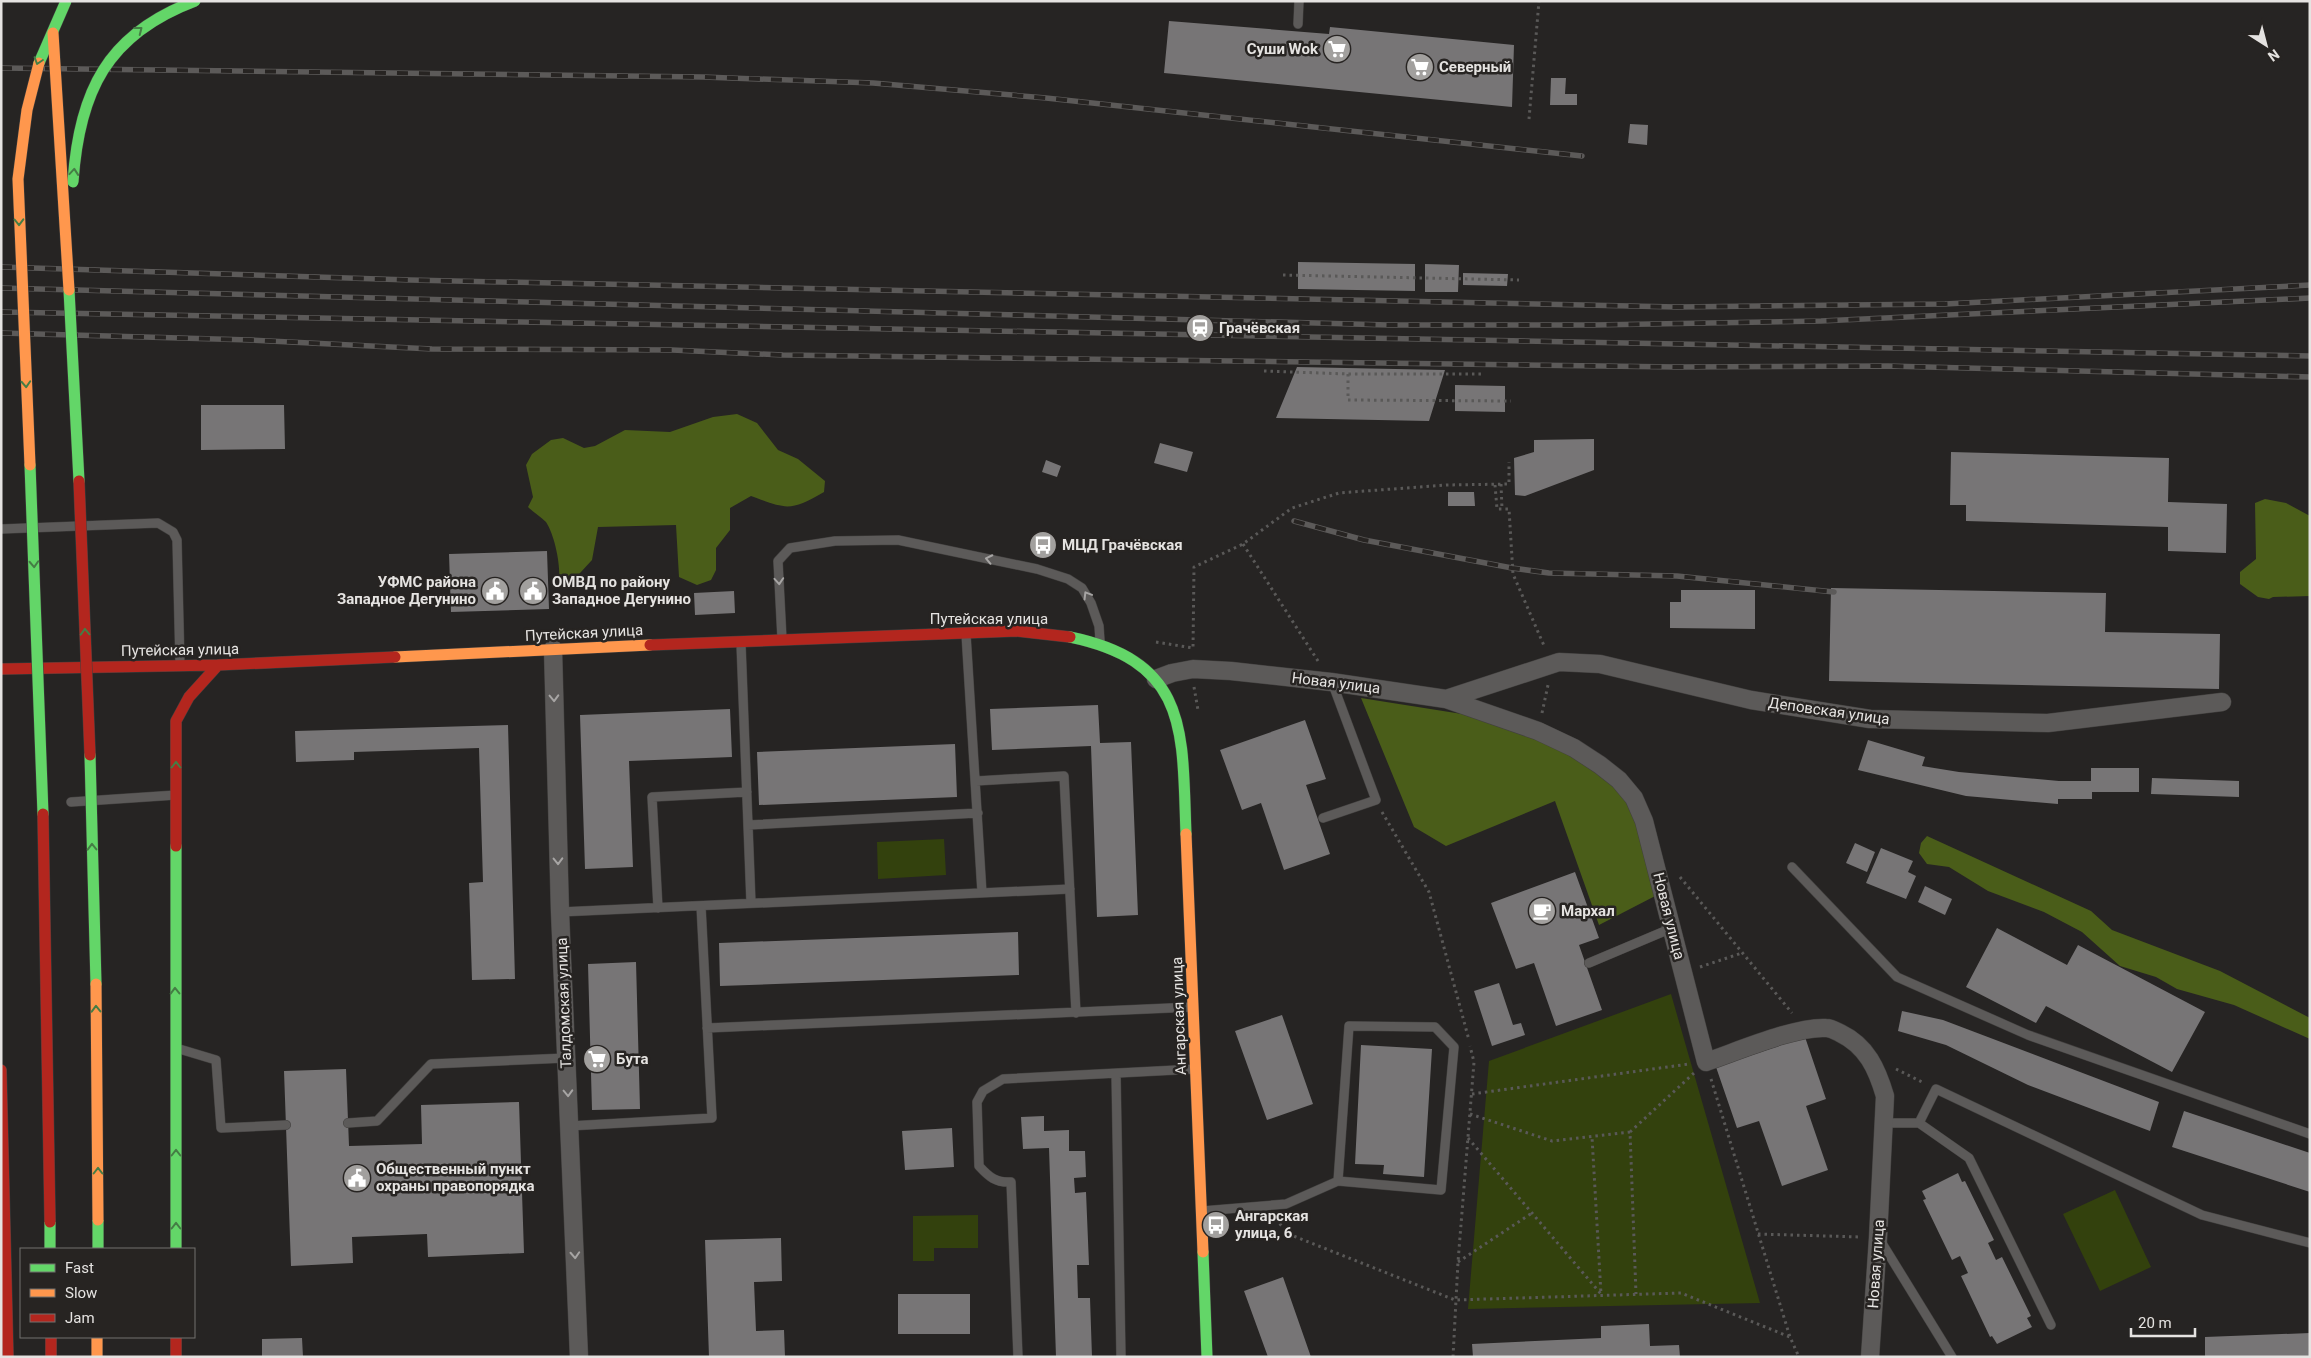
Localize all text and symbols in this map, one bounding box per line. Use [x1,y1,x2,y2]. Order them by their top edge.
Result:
north arrow [2241,20,2291,70]
one-way arrow [133,27,142,35]
supermarket icon: Суши Wok [1322,34,1352,64]
place label: Суши Wok [1247,40,1319,58]
text: N [2265,46,2282,65]
supermarket icon: Северный [1405,52,1435,82]
one-way arrow [34,56,44,65]
place label: Северный [1439,58,1511,76]
one-way arrow [68,168,79,176]
one-way arrow [13,218,24,226]
station icon: Грачёвская [1185,313,1215,343]
place label: Грачёвская [1219,319,1300,337]
one-way arrow [20,380,31,388]
bus stop icon: МЦД Грачёвская [1028,530,1058,560]
place label: МЦД Грачёвская [1062,536,1183,554]
one-way arrow [985,554,994,565]
one-way arrow [28,560,39,568]
place label: УФМС района Западное Дегунино [337,573,476,608]
place label: ОМВД по району Западное Дегунино [552,573,691,608]
public building icon: УФМС района Западное Дегунино [480,576,510,606]
public building icon: ОМВД по району Западное Дегунино [518,576,548,606]
one-way arrow [774,577,785,585]
one-way arrow [1083,592,1093,601]
street label: Путейская улица [930,610,1048,628]
street label: Путейская улица [524,621,644,645]
one-way arrow [79,627,90,635]
street label: Путейская улица [121,640,239,660]
street label: Новая улица [1291,669,1381,697]
one-way arrow [549,694,560,702]
street label: Деповская улица [1767,694,1891,728]
one-way arrow [171,760,181,768]
one-way arrow [87,842,97,850]
one-way arrow [553,857,564,865]
street label: Новая улица [1649,871,1689,961]
cafe icon: Мархал [1527,896,1557,926]
place label: Мархал [1561,902,1615,920]
street label: Талдомская улица [553,937,575,1069]
street label: Ангарская улица [1168,956,1190,1076]
one-way arrow [170,986,180,994]
one-way arrow [90,1005,101,1013]
supermarket icon: Бута [582,1044,612,1074]
place label: Бута [616,1050,649,1068]
one-way arrow [562,1089,573,1097]
one-way arrow [171,1149,181,1156]
place label: Общественный пункт охраны правопорядка [376,1160,535,1195]
public building icon: Общественный пункт охраны правопорядка [342,1163,372,1193]
one-way arrow [93,1167,103,1175]
place label: Ангарская улица, 6 [1235,1207,1309,1242]
bus stop icon: Ангарская улица, 6 [1201,1210,1231,1240]
street label: Новая улица [1864,1219,1888,1309]
one-way arrow [171,1221,181,1229]
legend [20,1248,195,1338]
one-way arrow [569,1252,580,1260]
text: Fast [65,1259,94,1277]
text: Slow [65,1284,97,1302]
scale bar [2131,1306,2195,1338]
text: Jam [65,1309,95,1327]
text: 20 m [2138,1314,2172,1332]

